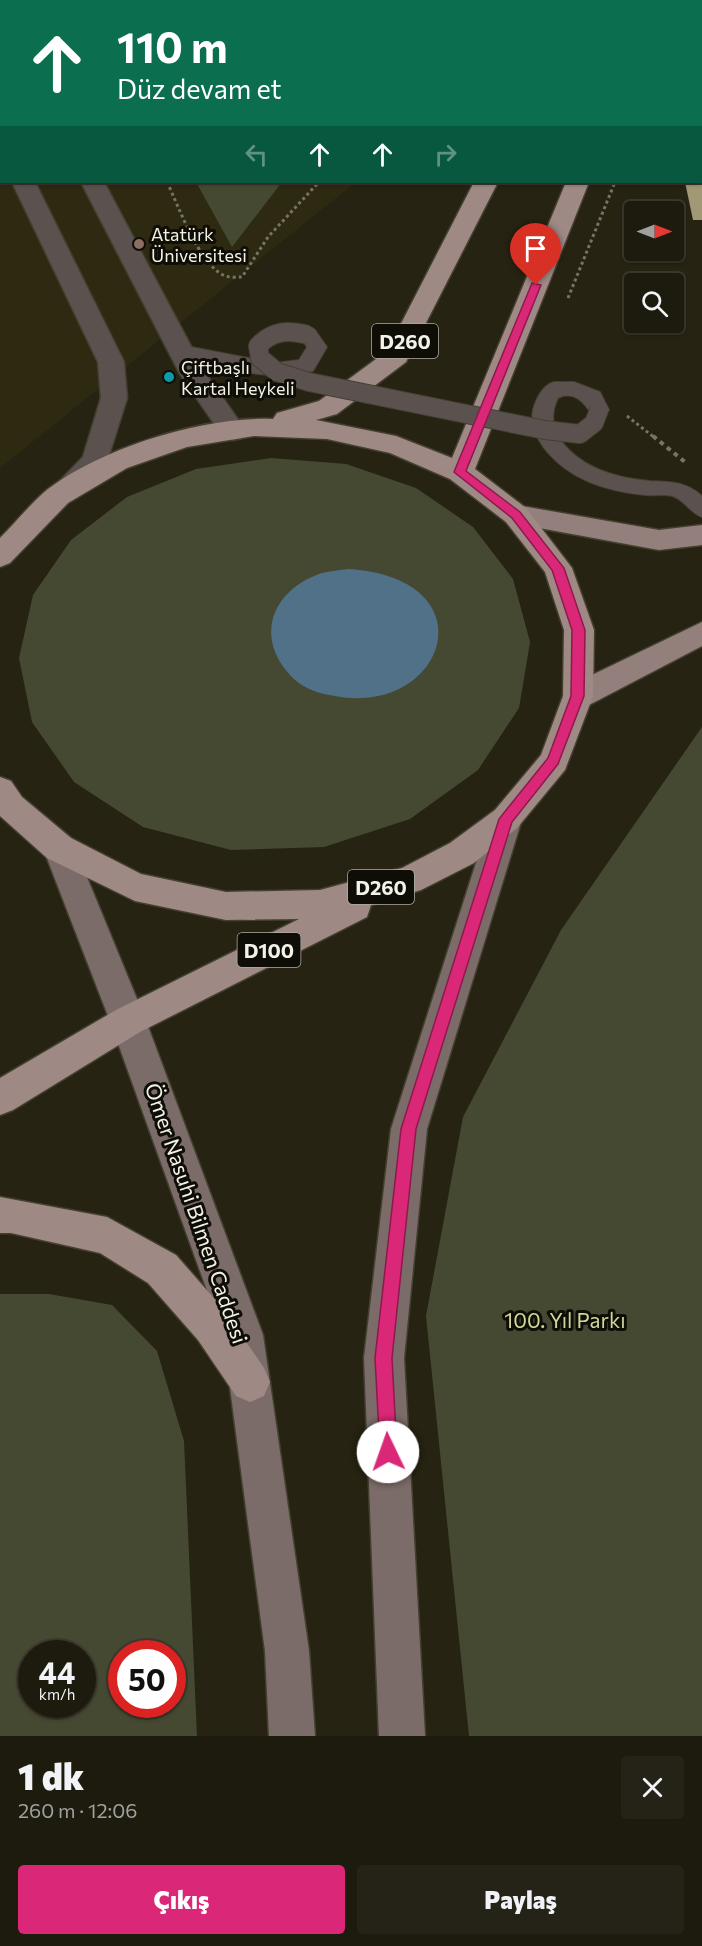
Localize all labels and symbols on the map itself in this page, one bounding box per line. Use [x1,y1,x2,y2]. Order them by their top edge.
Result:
north arrow [624,201,684,261]
place label: Atatürk Üniversitesi [151,223,247,266]
pin [510,223,561,285]
marker: Atatürk Üniversitesi [132,237,146,251]
road number: D260 [372,324,438,358]
place label: Çiftbaşlı Kartal Heykeli [181,356,295,399]
marker: Çiftbaşlı Kartal Heykeli [162,370,176,384]
road number: D260 [348,870,414,904]
road number: D100 [238,933,300,967]
street label: Ömer Nasuhi Bilmen Caddesi [141,1079,253,1347]
park label: 100. Yıl Parkı [504,1307,626,1332]
position arrow [356,1420,420,1484]
speed limit sign: 50 [108,1640,186,1718]

